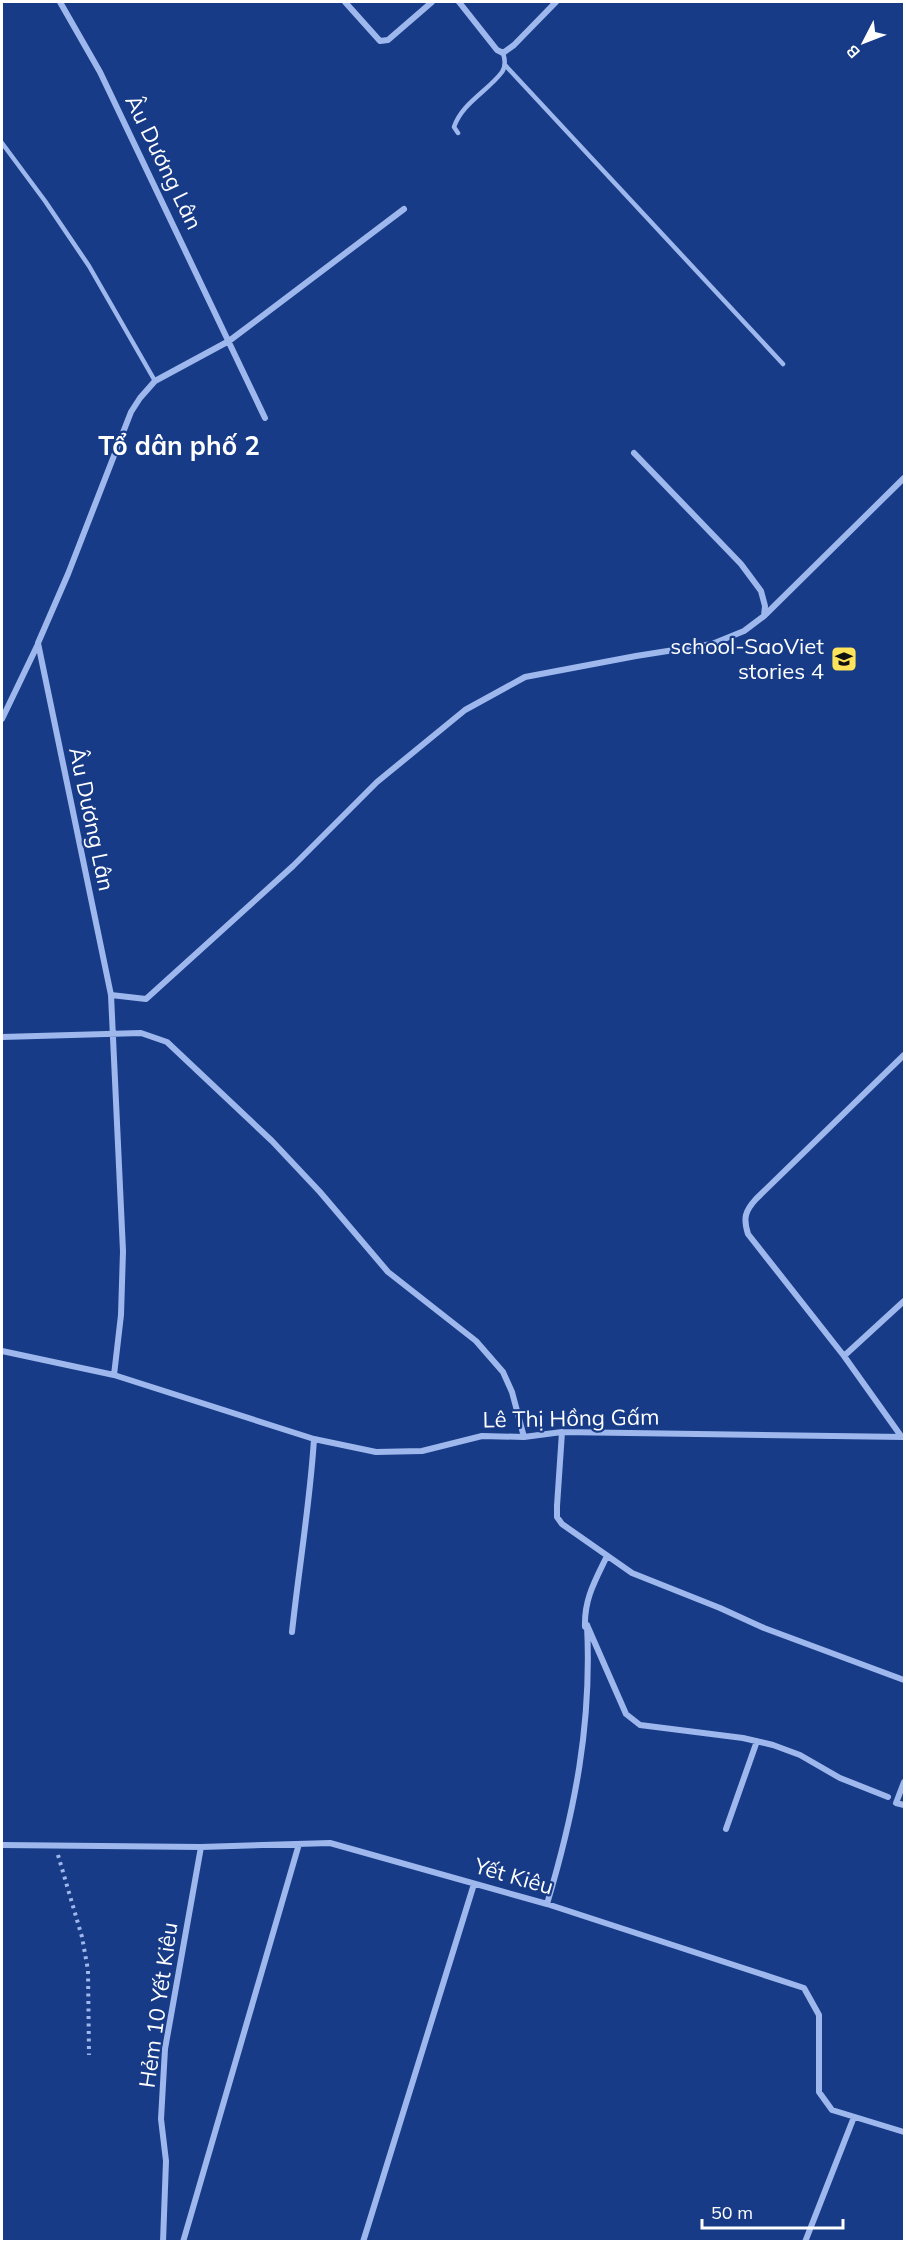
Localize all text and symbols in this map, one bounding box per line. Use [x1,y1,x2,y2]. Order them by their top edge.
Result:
north arrow [834,12,894,72]
text: B [842,41,864,63]
street label: Âu Dương Lân [119,90,209,234]
district label: Tổ dân phố 2 [98,429,260,462]
place label: school-SaoViet stories 4 [670,632,824,685]
school or university icon: school-SaoViet stories 4 [829,644,859,674]
street label: Âu Dương Lân [63,745,121,893]
street label: Lê Thị Hồng Gấm [482,1402,660,1434]
street label: Yết Kiêu [470,1851,557,1901]
street label: Hẻm 10 Yết Kiêu [133,1920,183,2090]
scale bar [702,2192,843,2230]
text: 50 m [711,2201,753,2224]

